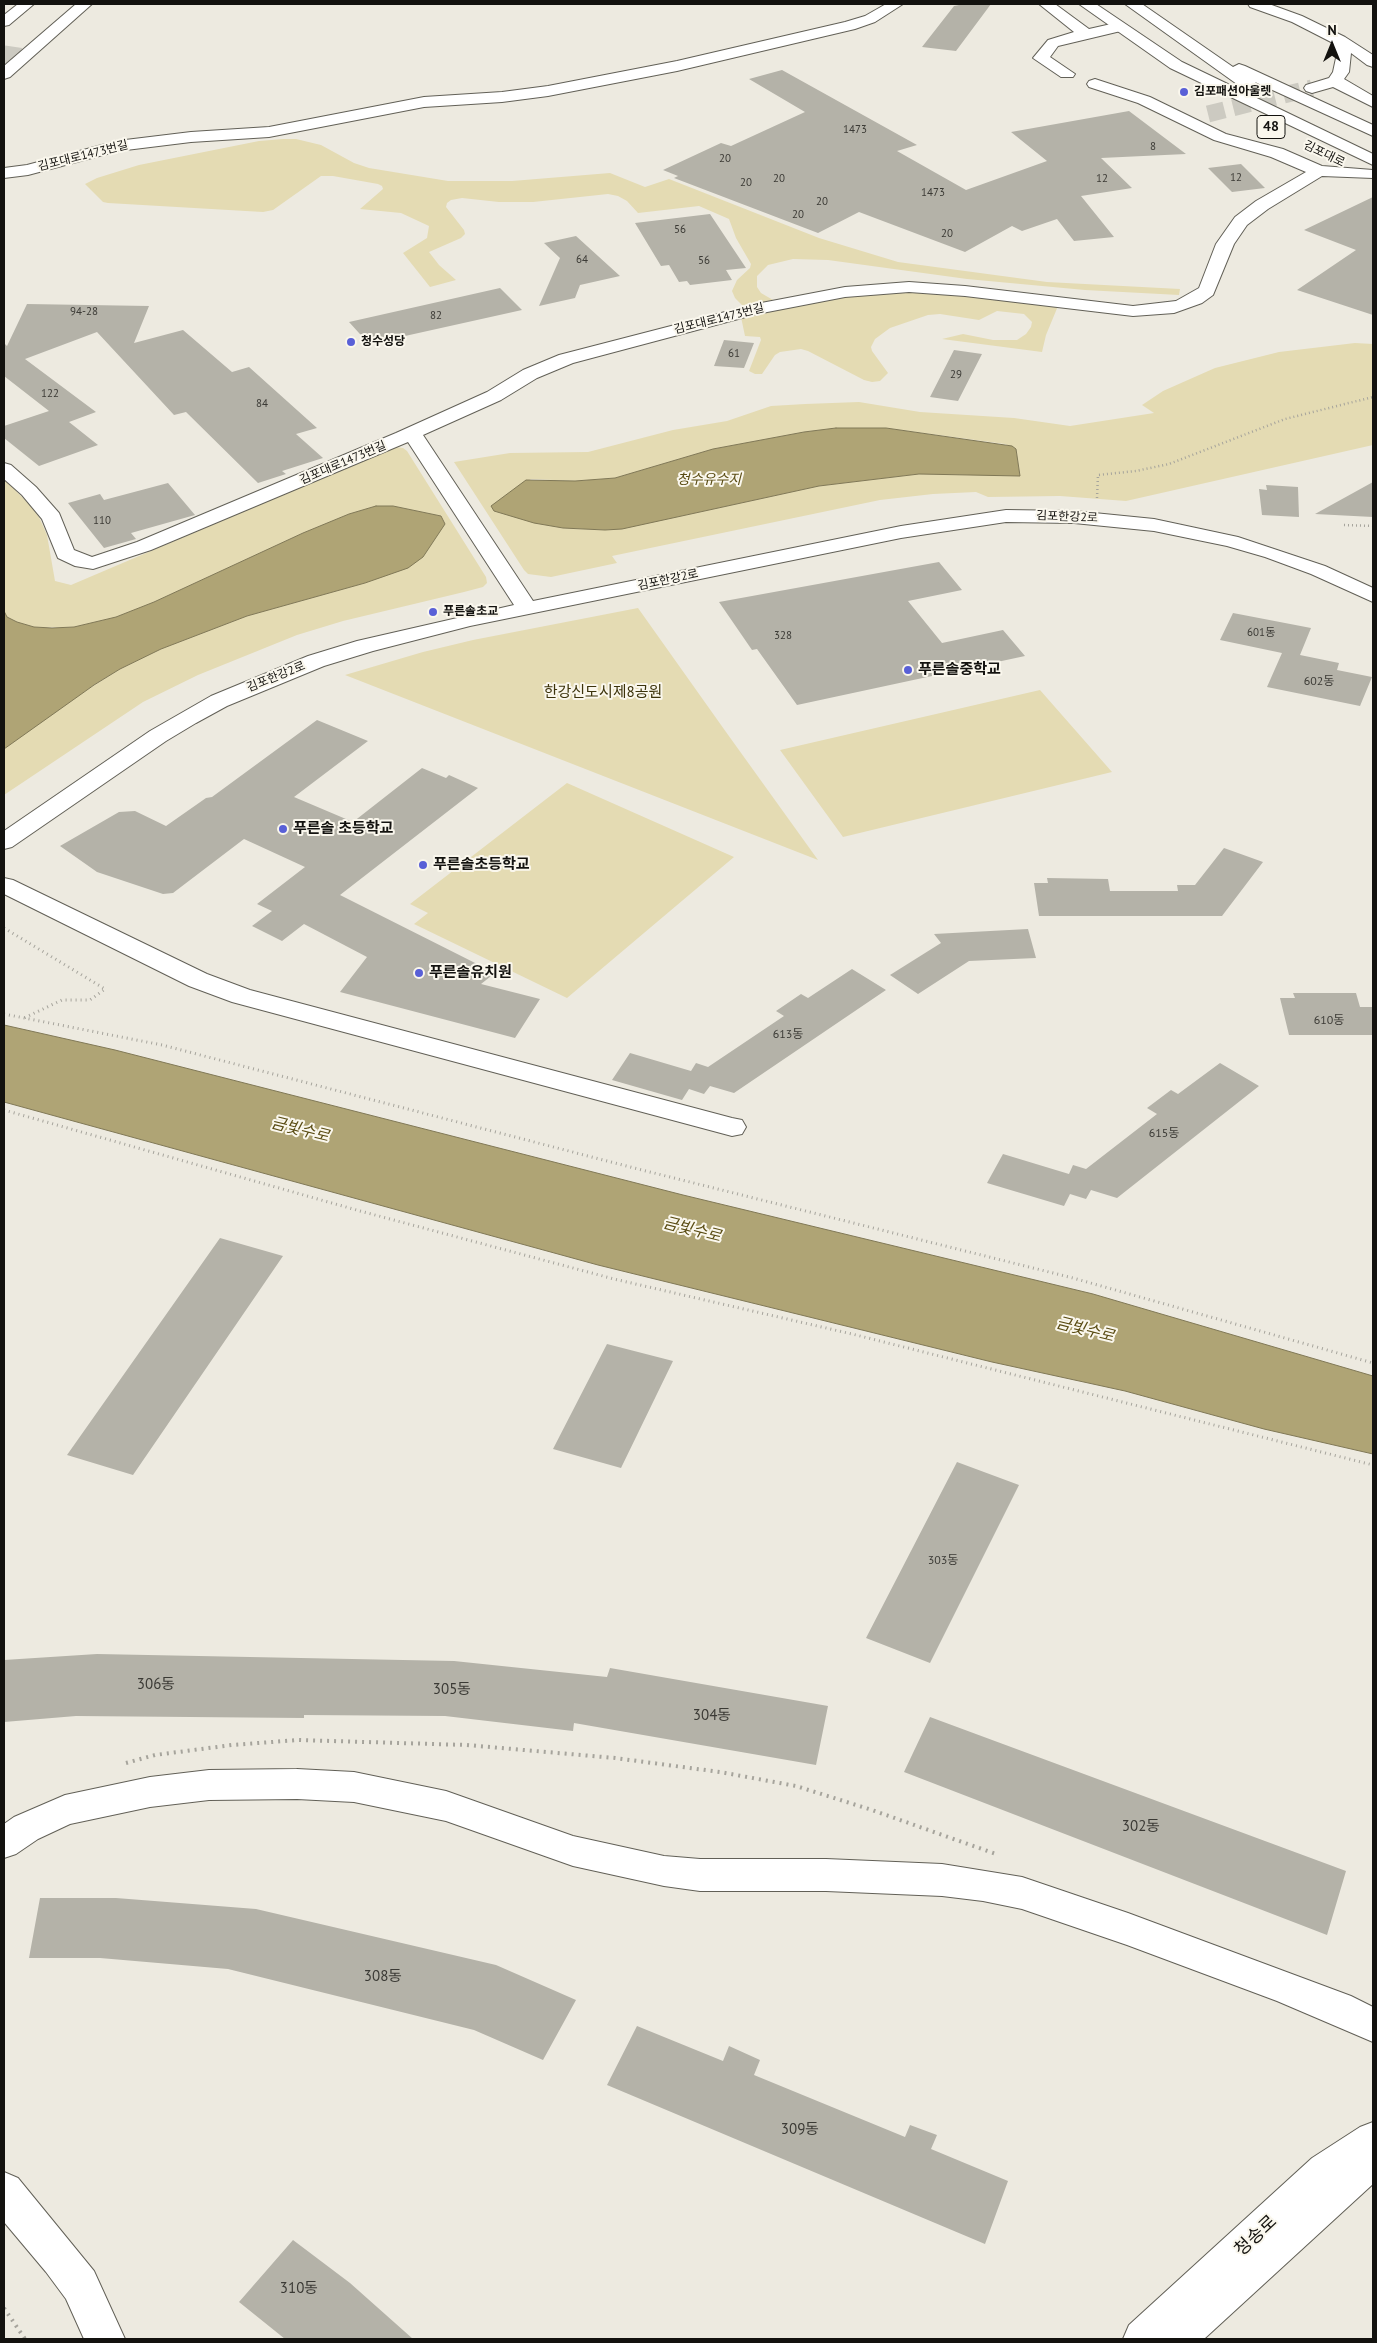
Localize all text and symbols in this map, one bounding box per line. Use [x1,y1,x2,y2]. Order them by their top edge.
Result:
north arrow [1307,20,1357,70]
text: N [1327,21,1337,39]
place label: 김포패션아울렛 [1194,85,1271,99]
marker: 김포패션아울렛 [1178,86,1190,98]
road number: 48 [1257,115,1285,138]
house number: 1473 [843,123,867,137]
street label: 김포대로1473번길 [36,138,130,174]
street label: 김포대로 [1301,138,1347,170]
house number: 8 [1150,140,1156,154]
house number: 20 [719,152,731,166]
house number: 12 [1230,171,1242,185]
house number: 20 [773,172,785,186]
house number: 12 [1096,172,1108,186]
house number: 20 [740,176,752,190]
house number: 1473 [921,186,945,200]
house number: 20 [816,195,828,209]
house number: 20 [792,208,804,222]
house number: 56 [674,223,686,237]
house number: 20 [941,227,953,241]
house number: 64 [576,253,588,267]
house number: 56 [698,254,710,268]
street label: 김포대로1473번길 [672,301,766,337]
house number: 94-28 [70,305,98,319]
house number: 82 [430,309,442,323]
place label: 청수성당 [361,335,405,349]
marker: 청수성당 [345,336,357,348]
house number: 61 [728,347,740,361]
house number: 29 [950,368,962,382]
house number: 122 [41,387,59,401]
house number: 84 [256,397,268,411]
street label: 김포대로1473번길 [298,438,388,488]
water label: 청수유수지 [677,472,741,488]
street label: 김포한강2로 [1036,509,1098,525]
house number: 110 [93,514,111,528]
street label: 김포한강2로 [636,567,700,593]
place label: 푸른솔초교 [443,605,498,619]
marker: 푸른솔초교 [427,606,439,618]
house number: 601동 [1247,626,1275,640]
house number: 328 [774,629,792,643]
street label: 김포한강2로 [245,659,307,695]
place label: 푸른솔중학교 [918,661,1001,679]
marker: 푸른솔중학교 [902,664,914,676]
house number: 602동 [1304,675,1334,689]
park label: 한강신도시제8공원 [544,684,662,702]
place label: 푸른솔 초등학교 [293,820,393,838]
marker: 푸른솔 초등학교 [277,823,289,835]
place label: 푸른솔초등학교 [433,856,530,874]
marker: 푸른솔초등학교 [417,859,429,871]
place label: 푸른솔유치원 [429,964,512,982]
marker: 푸른솔유치원 [413,967,425,979]
house number: 610동 [1314,1014,1344,1028]
house number: 613동 [773,1028,803,1042]
water label: 금빛수로 [269,1114,331,1146]
house number: 615동 [1149,1127,1179,1141]
water label: 금빛수로 [661,1214,723,1246]
water label: 금빛수로 [1054,1314,1116,1346]
house number: 303동 [928,1554,958,1568]
house number: 306동 [137,1676,175,1694]
house number: 305동 [433,1681,471,1699]
house number: 304동 [693,1707,731,1725]
house number: 302동 [1122,1818,1160,1836]
house number: 308동 [364,1968,402,1986]
house number: 309동 [781,2121,819,2139]
street label: 청송로 [1230,2211,1282,2261]
house number: 310동 [280,2280,318,2298]

